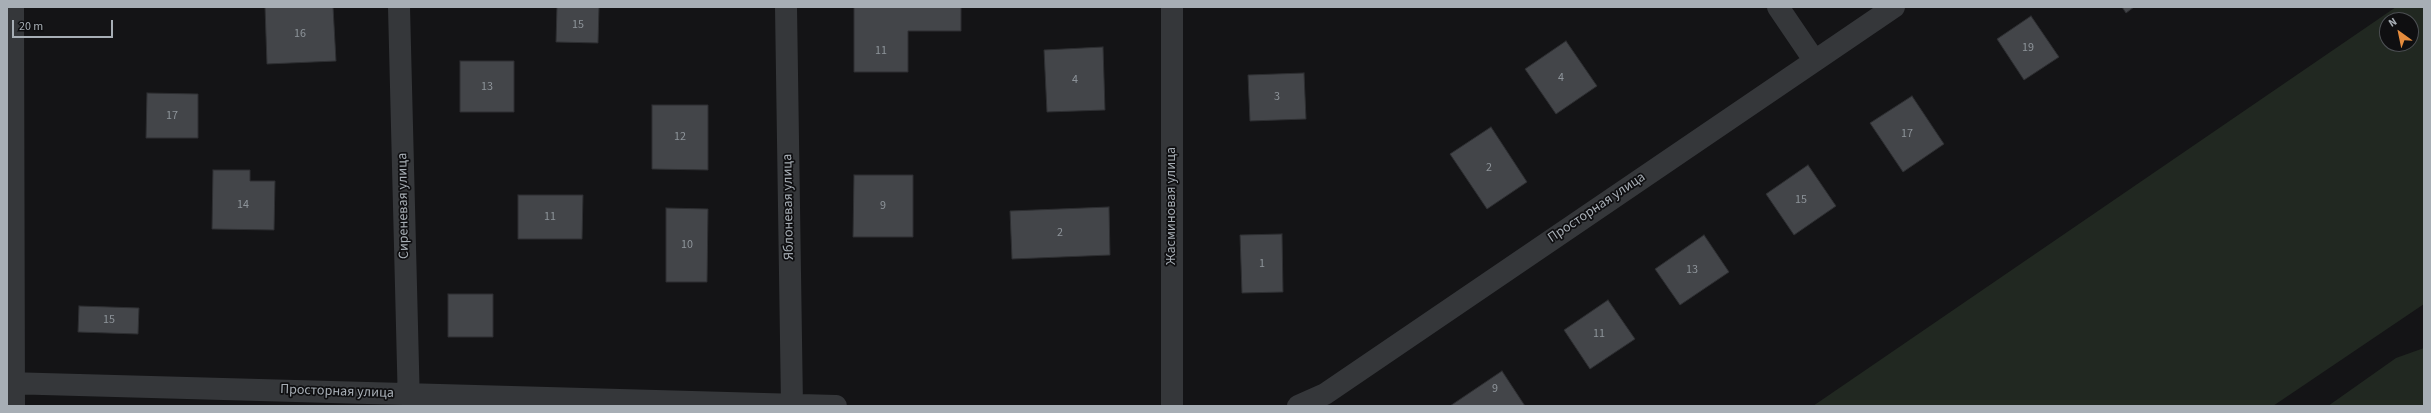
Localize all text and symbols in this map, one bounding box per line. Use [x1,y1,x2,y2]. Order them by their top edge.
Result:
scale bar [14,12,115,38]
north arrow [2379,12,2419,52]
text: N [2386,14,2400,31]
text: 20 m [19,18,43,35]
house number: 15 [572,18,584,32]
house number: 16 [294,27,306,41]
house number: 19 [2022,41,2034,55]
house number: 11 [875,44,887,58]
house number: 4 [1558,71,1564,85]
house number: 4 [1072,73,1078,87]
house number: 13 [481,80,493,94]
house number: 3 [1274,90,1280,104]
house number: 17 [166,109,178,123]
house number: 17 [1901,127,1913,141]
house number: 12 [674,130,686,144]
street label: Жасминовая улица [1164,147,1180,265]
street label: Сиреневая улица [395,153,413,259]
street label: Яблоневая улица [780,154,798,260]
house number: 2 [1486,161,1492,175]
street label: Просторная улица [1545,169,1649,247]
house number: 15 [1795,193,1807,207]
house number: 14 [237,198,249,212]
house number: 9 [880,199,886,213]
house number: 11 [544,210,556,224]
house number: 2 [1057,226,1063,240]
house number: 10 [681,238,693,252]
house number: 1 [1259,257,1265,271]
house number: 13 [1686,263,1698,277]
house number: 15 [103,313,115,327]
house number: 11 [1593,327,1605,341]
street label: Просторная улица [280,382,394,402]
house number: 9 [1492,382,1498,396]

